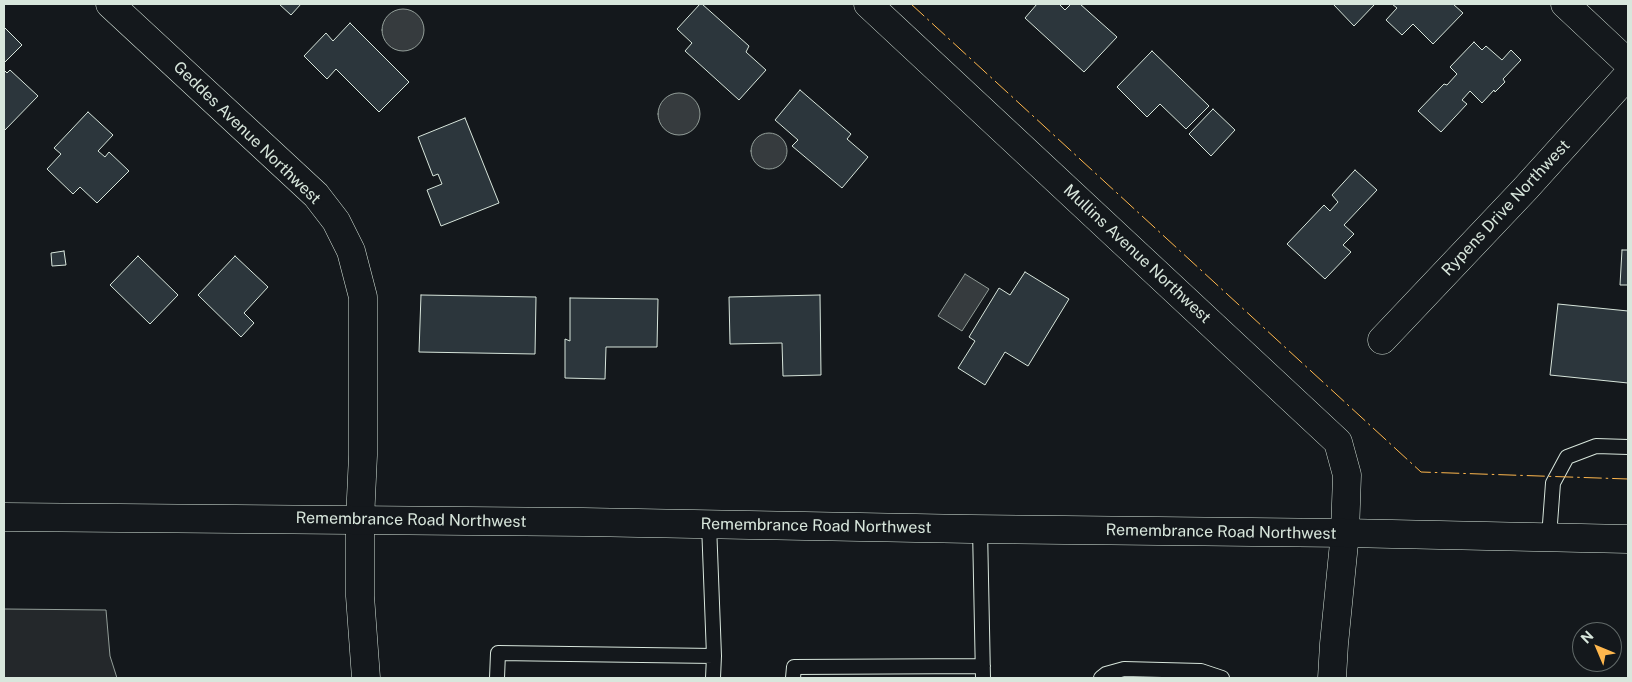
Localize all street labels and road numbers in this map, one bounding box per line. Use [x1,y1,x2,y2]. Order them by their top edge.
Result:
street label: Geddes Avenue Northwest [169,58,325,208]
street label: Rypens Drive Northwest [1438,136,1574,280]
street label: Mullins Avenue Northwest [1059,181,1215,327]
street label: Remembrance Road Northwest [295,508,527,532]
street label: Remembrance Road Northwest [700,514,932,538]
street label: Remembrance Road Northwest [1105,520,1337,544]

